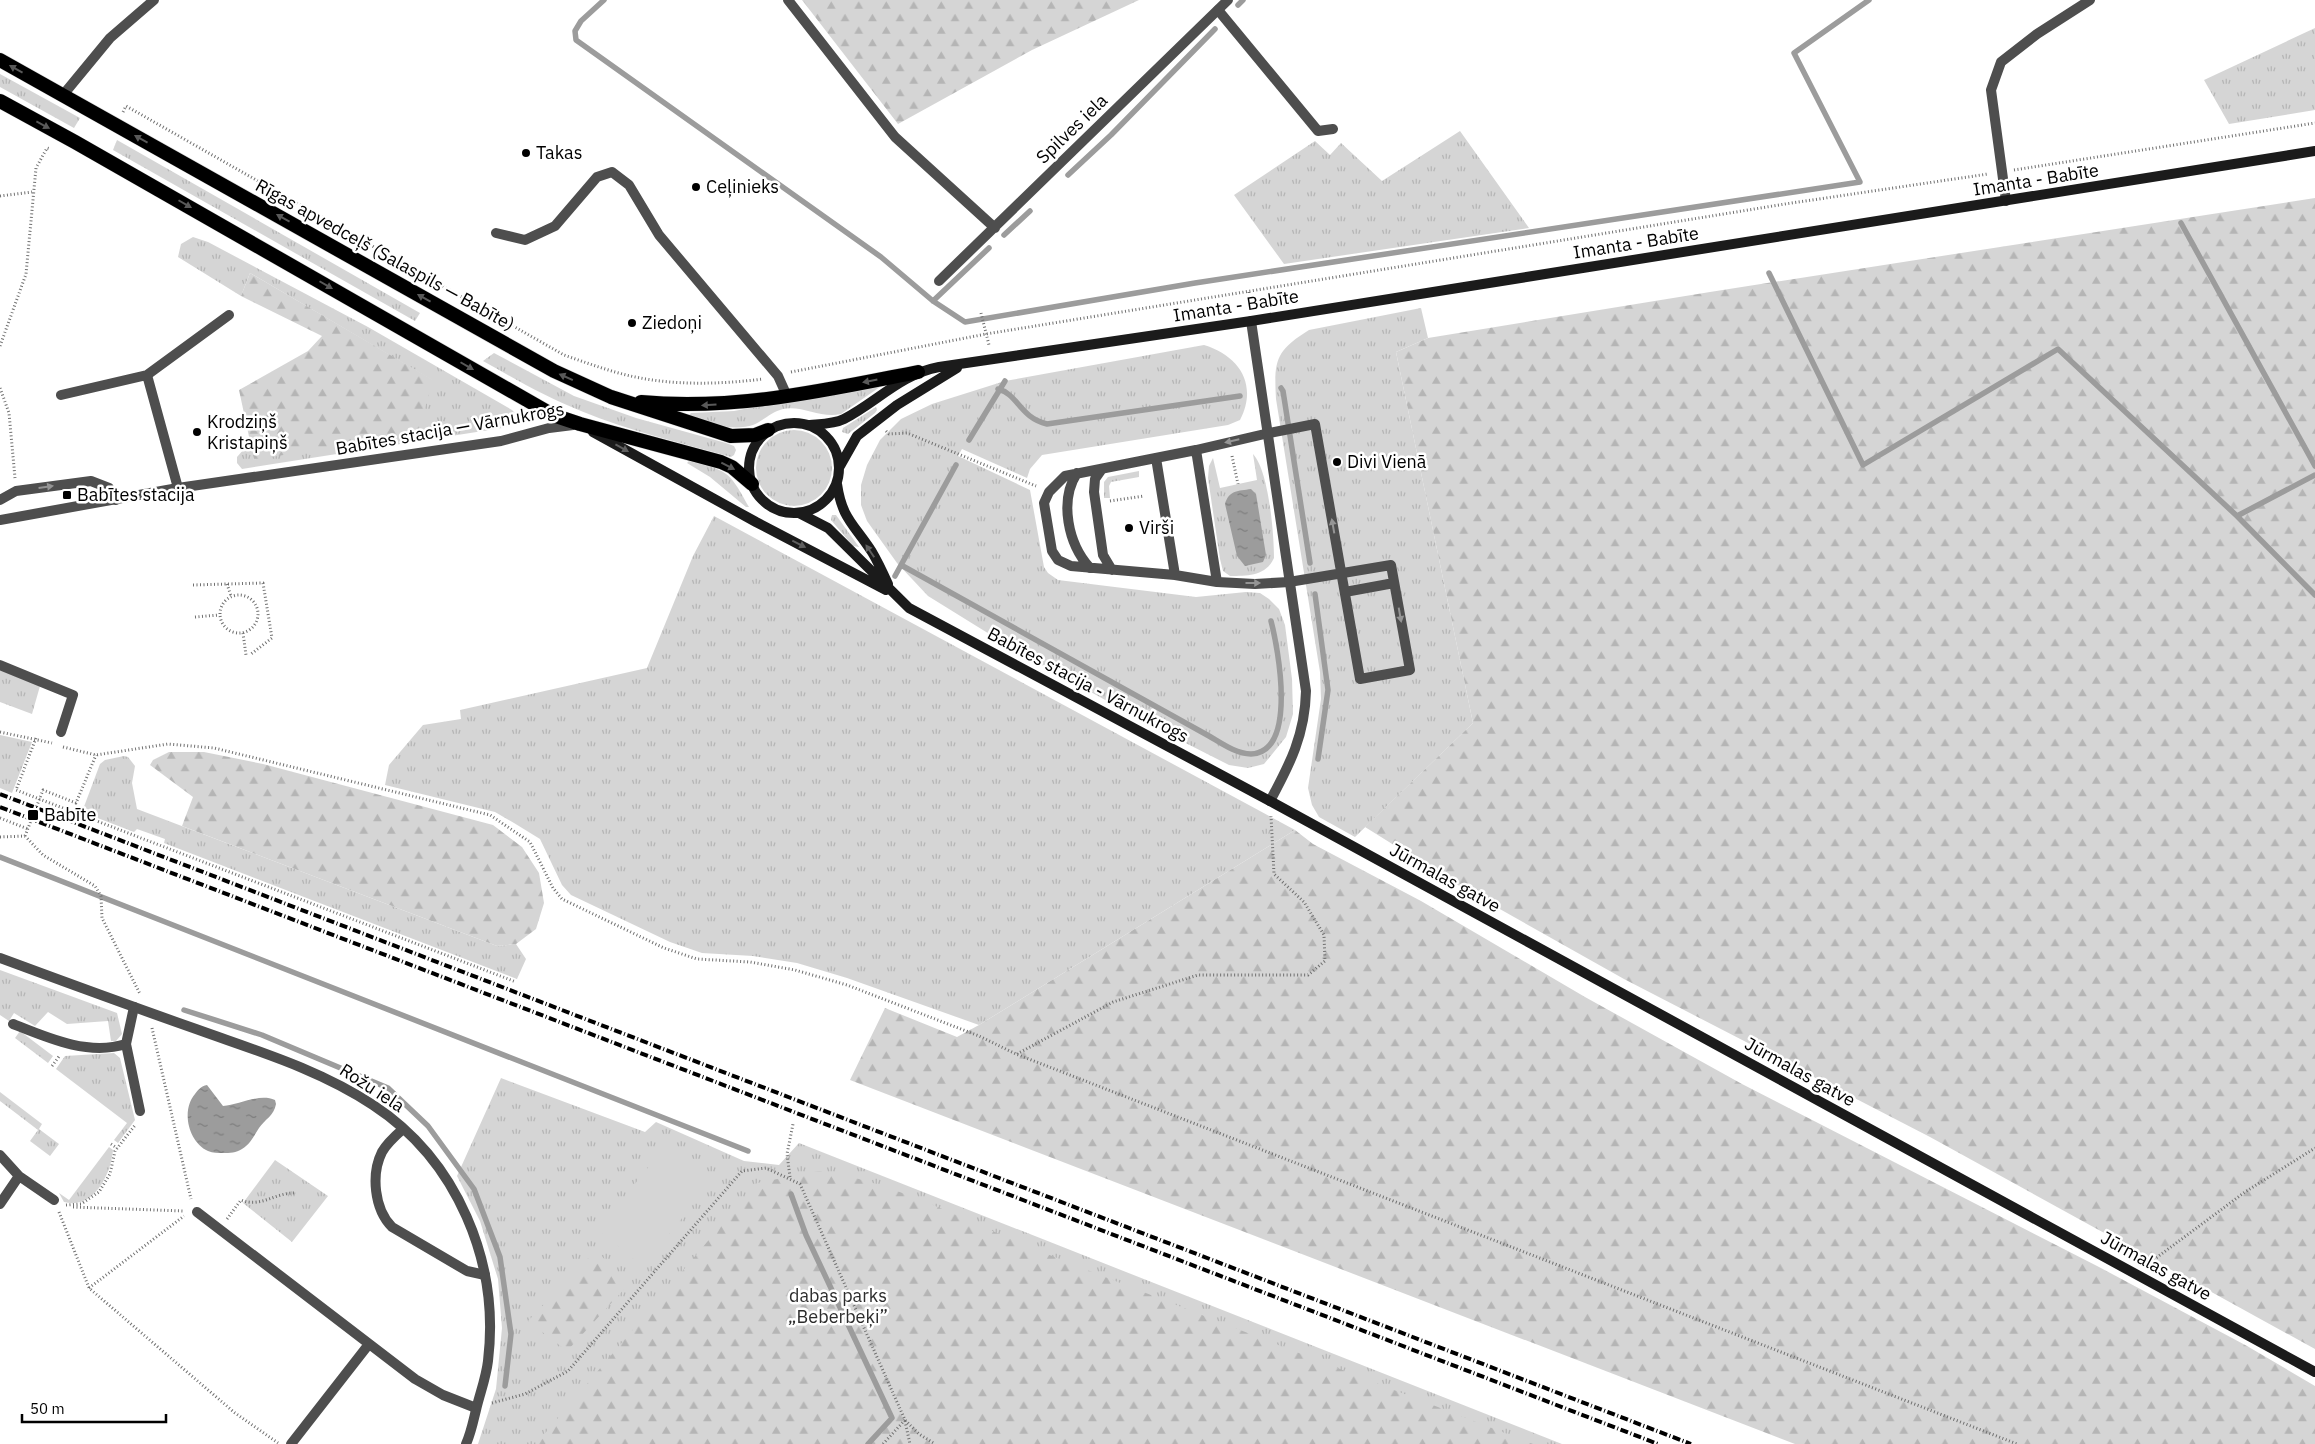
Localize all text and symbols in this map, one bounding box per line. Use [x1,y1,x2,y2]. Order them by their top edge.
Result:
one-way arrow [10,65,23,74]
street label: Spilves iela [1031,89,1113,168]
one-way arrow [36,120,50,129]
one-way arrow [134,134,148,143]
place label: Takas [536,141,582,164]
marker: Takas [520,147,532,159]
street label: Imanta - Babīte [1972,158,2100,201]
street label: Rīgas apvedceļš (Salaspils — Babīte) [252,174,519,336]
place label: Ceļinieks [706,175,779,198]
marker: Ceļinieks [690,181,702,193]
one-way arrow [178,200,191,209]
one-way arrow [276,214,289,223]
street label: Imanta - Babīte [1572,221,1700,264]
one-way arrow [318,281,333,289]
street label: Imanta - Babīte [1172,284,1300,327]
one-way arrow [417,294,432,302]
place label: Ziedoņi [642,311,702,334]
marker: Ziedoņi [626,317,638,329]
one-way arrow [460,361,473,370]
one-way arrow [559,372,573,380]
one-way arrow [862,378,878,386]
street label: Babītes stacija — Vārnukrogs [334,397,566,460]
one-way arrow [701,401,717,409]
place label: Krodziņš Kristapiņš [207,410,288,454]
marker: Krodziņš Kristapiņš [191,426,203,438]
one-way arrow [1225,437,1240,445]
one-way arrow [615,444,630,452]
place label: Divi Vienā [1347,450,1427,473]
marker: Divi Vienā [1331,456,1343,468]
one-way arrow [720,462,735,470]
one-way arrow [39,483,55,491]
place label: Babītes stacija [77,483,195,506]
marker: Babītes stacija [61,489,73,501]
place label: Virši [1139,516,1174,539]
one-way arrow [1329,517,1337,533]
marker: Virši [1123,522,1135,534]
one-way arrow [792,540,806,549]
one-way arrow [865,544,875,558]
one-way arrow [1245,579,1261,587]
one-way arrow [1396,607,1404,622]
street label: Babītes stacija - Vārnukrogs [984,622,1193,747]
place label: Babīte [44,803,97,826]
marker: Babīte [26,808,40,822]
street label: Jūrmalas gatve [1386,838,1505,917]
street label: Jūrmalas gatve [1741,1032,1860,1111]
street label: Rožu iela [335,1058,409,1117]
street label: Jūrmalas gatve [2097,1226,2216,1305]
park label: dabas parks „Beberbeķi” [788,1284,888,1328]
scale bar [22,1392,166,1424]
text: 50 m [30,1399,65,1418]

